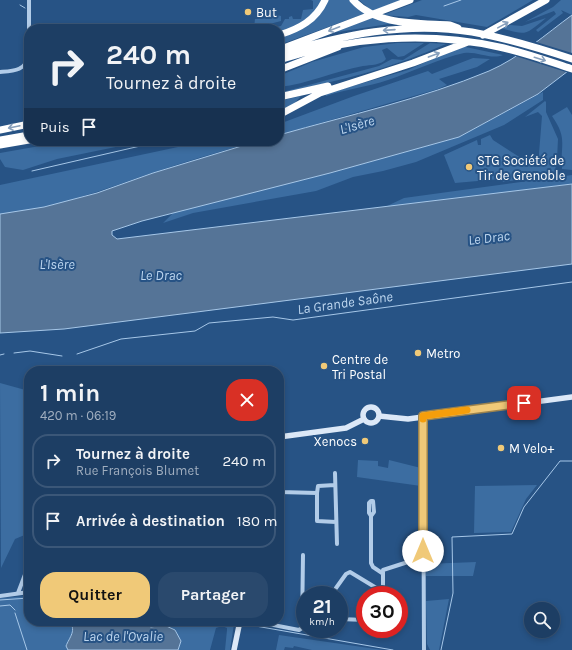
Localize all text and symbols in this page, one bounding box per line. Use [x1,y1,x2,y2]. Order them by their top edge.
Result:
place label: But [256,5,277,20]
marker: But [243,7,253,17]
one-way arrow [497,21,509,28]
one-way arrow [328,25,340,33]
one-way arrow [383,26,396,33]
text: 240 m [106,38,191,71]
icon: right [40,40,92,92]
one-way arrow [428,51,440,59]
one-way arrow [534,56,547,63]
text: Tournez à droite [106,72,236,94]
water label: L'Isère [338,112,377,138]
icon: arrive [78,116,100,138]
text: Puis [40,118,70,136]
one-way arrow [8,123,21,131]
place label: STG Société de Tir de Grenoble [477,153,566,183]
marker: STG Société de Tir de Grenoble [464,162,474,172]
water label: Le Drac [467,227,511,249]
water label: L'Isère [39,256,75,273]
water label: Le Drac [140,267,183,284]
water label: La Grande Saône [296,288,394,318]
place label: Metro [426,346,460,361]
marker: Metro [413,348,423,358]
place label: Centre de Tri Postal [332,352,389,382]
marker: Centre de Tri Postal [319,361,329,371]
text: 1 min [40,379,100,407]
button: close [226,379,268,421]
pin [507,386,541,420]
icon: arrive [513,392,535,414]
text: 420 m · 06:19 [40,408,116,423]
place label: Xenocs [313,434,357,449]
marker: Xenocs [360,436,370,446]
place label: M Velo+ [509,441,554,456]
marker: M Velo+ [496,443,506,453]
text: Tournez à droite [76,445,190,463]
icon: right [42,450,64,472]
text: 240 m [222,452,266,470]
text: Rue François Blumet [76,463,199,478]
icon: arrive [42,510,64,532]
text: Arrivée à destination [76,512,225,530]
text: 180 m [237,512,278,530]
position arrow [402,530,444,572]
button: Quitter [40,572,150,618]
button: Partager [158,572,268,618]
speed limit sign: 30 [356,586,408,638]
text: 21 [312,595,332,618]
map controls [524,602,560,638]
button: search [524,602,560,638]
text: km/h [309,616,335,628]
water label: Lac de l'Ovalie [83,628,163,645]

